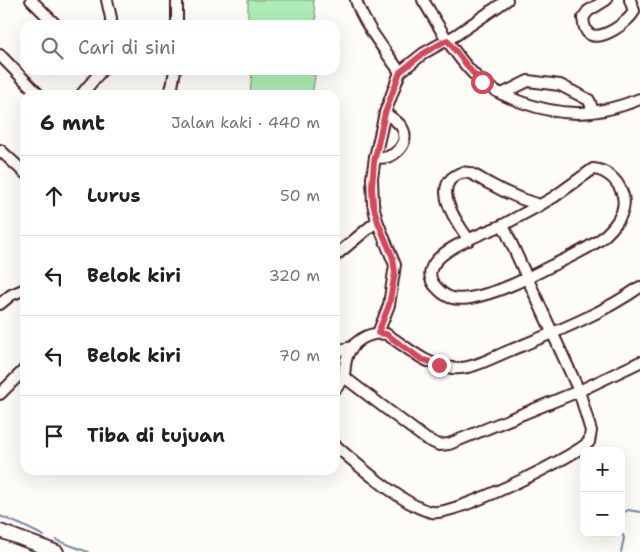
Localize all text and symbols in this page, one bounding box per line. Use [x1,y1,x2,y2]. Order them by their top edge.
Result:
search box [20,20,340,75]
icon: search [38,34,66,62]
text: Cari di sini [78,35,176,60]
route start [471,71,494,94]
text: 6 mnt [40,109,105,137]
text: Jalan kaki · 440 m [171,112,320,133]
icon: ahead [40,182,68,210]
text: Lurus [87,183,141,208]
text: 50 m [280,185,320,206]
icon: left [40,262,68,290]
text: Belok kiri [87,263,181,288]
text: 320 m [269,265,320,286]
icon: left [40,342,68,370]
text: Belok kiri [87,343,181,368]
text: 70 m [279,345,320,366]
route end [428,354,451,377]
icon: arrive [40,422,68,450]
text: Tiba di tujuan [87,423,225,448]
map controls [580,447,625,537]
button: + [580,447,625,492]
button: − [580,492,625,537]

